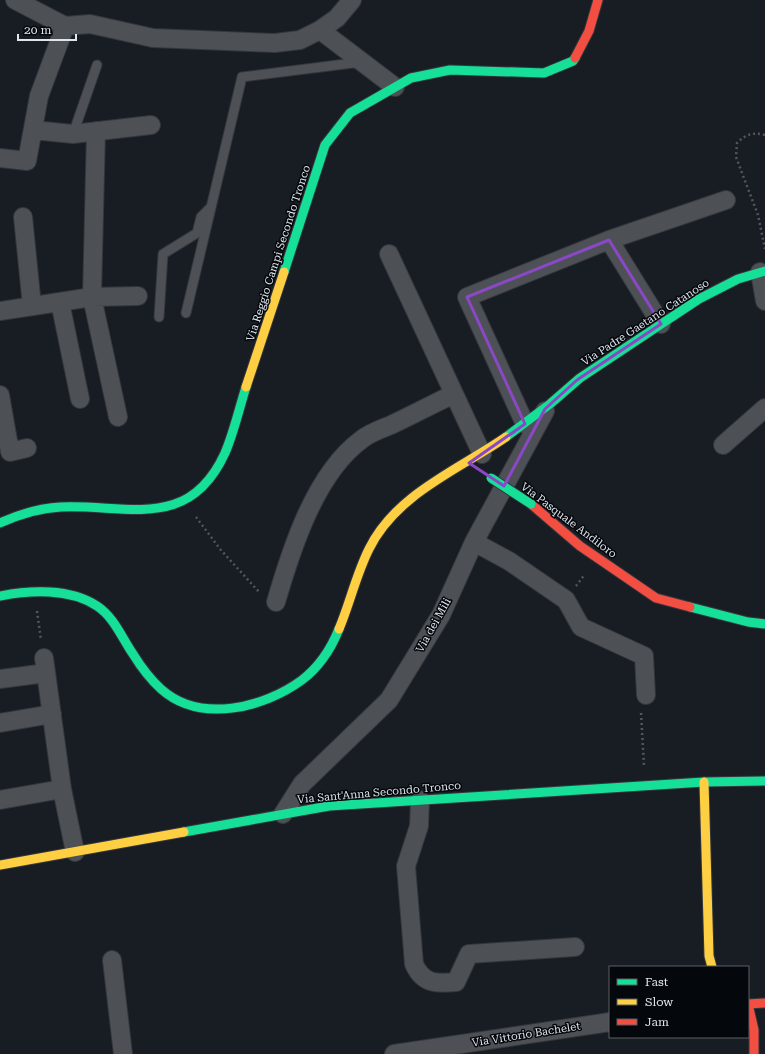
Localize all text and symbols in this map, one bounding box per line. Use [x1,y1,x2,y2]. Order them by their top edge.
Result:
scale bar [18,16,76,42]
text: 20 m [24,23,51,37]
street label: Via Reggio Campi Secondo Tronco [244,163,313,343]
street label: Via Padre Gaetano Catanoso [579,276,712,369]
street label: Via Pasquale Andiloro [518,480,619,561]
street label: Via dei Mili [413,595,454,655]
street label: Via Sant'Anna Secondo Tronco [297,779,462,806]
legend [609,966,749,1038]
text: Fast [645,975,669,989]
text: Slow [645,995,673,1009]
text: Jam [645,1015,669,1029]
street label: Via Vittorio Bachelet [471,1020,581,1049]

